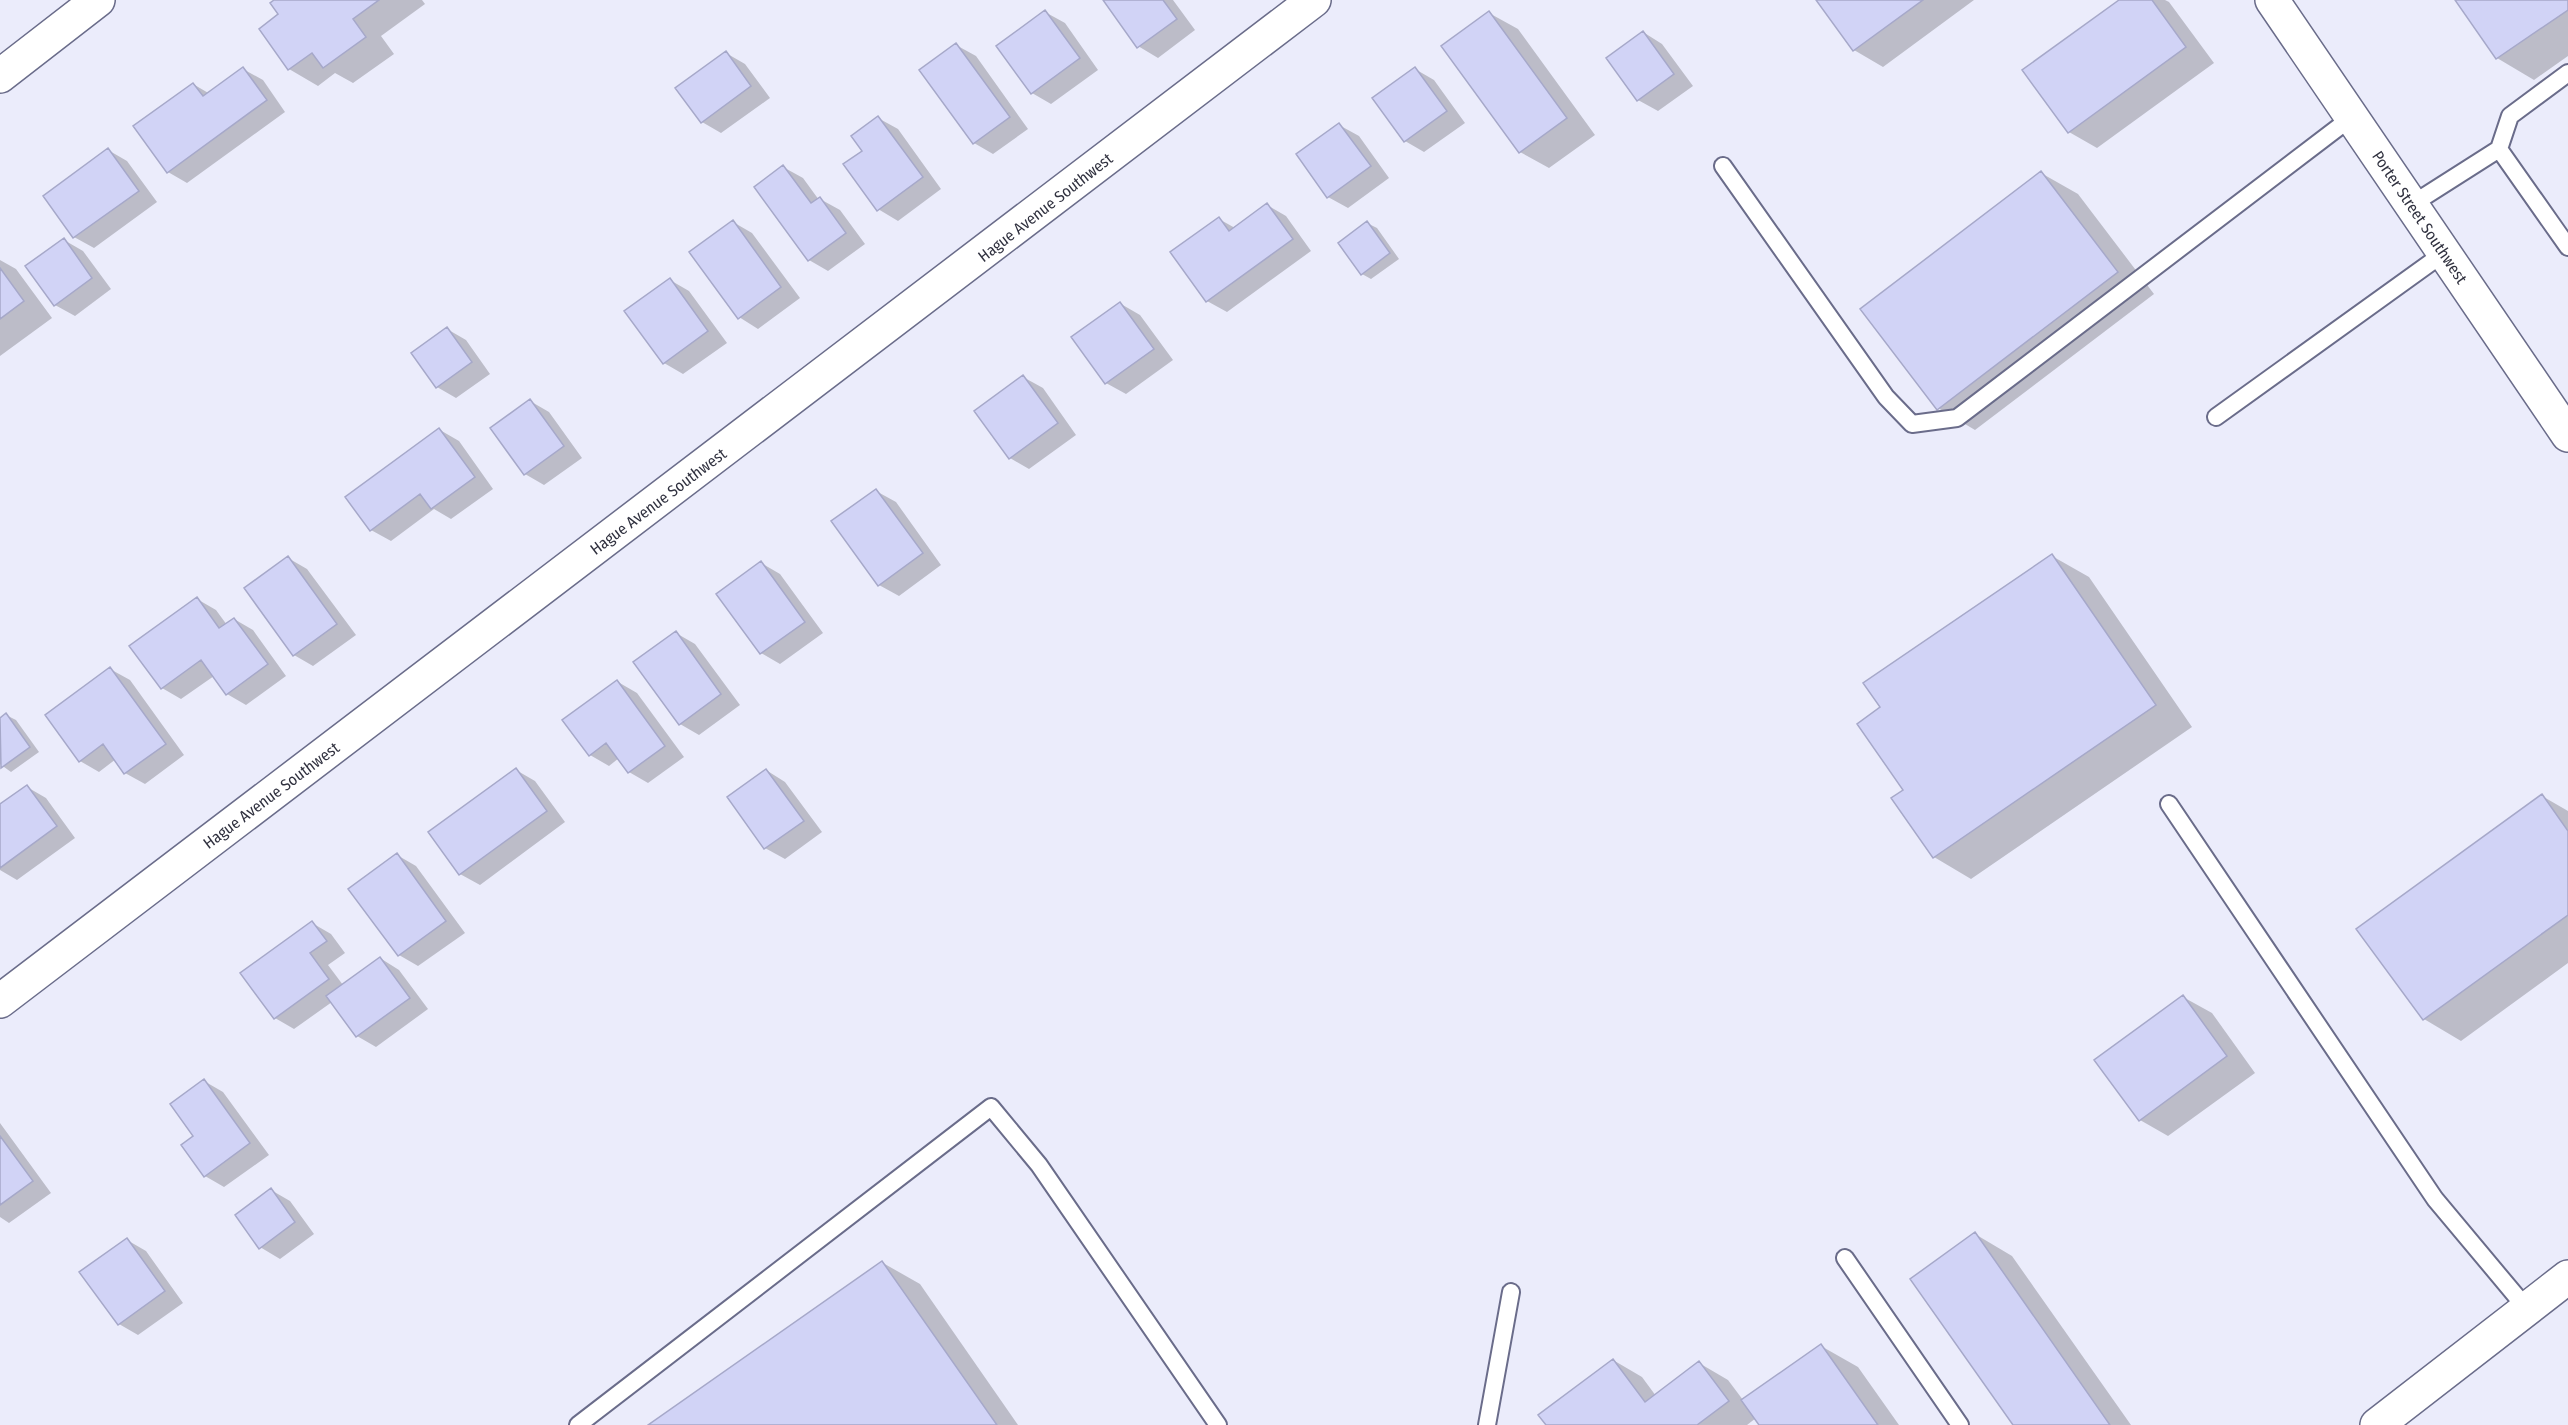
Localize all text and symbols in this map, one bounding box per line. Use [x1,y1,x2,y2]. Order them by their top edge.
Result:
street label: Porter Street Southwest [2368,147,2472,288]
street label: Hague Avenue Southwest [974,149,1117,266]
street label: Hague Avenue Southwest [587,444,731,559]
street label: Hague Avenue Southwest [200,738,344,853]

